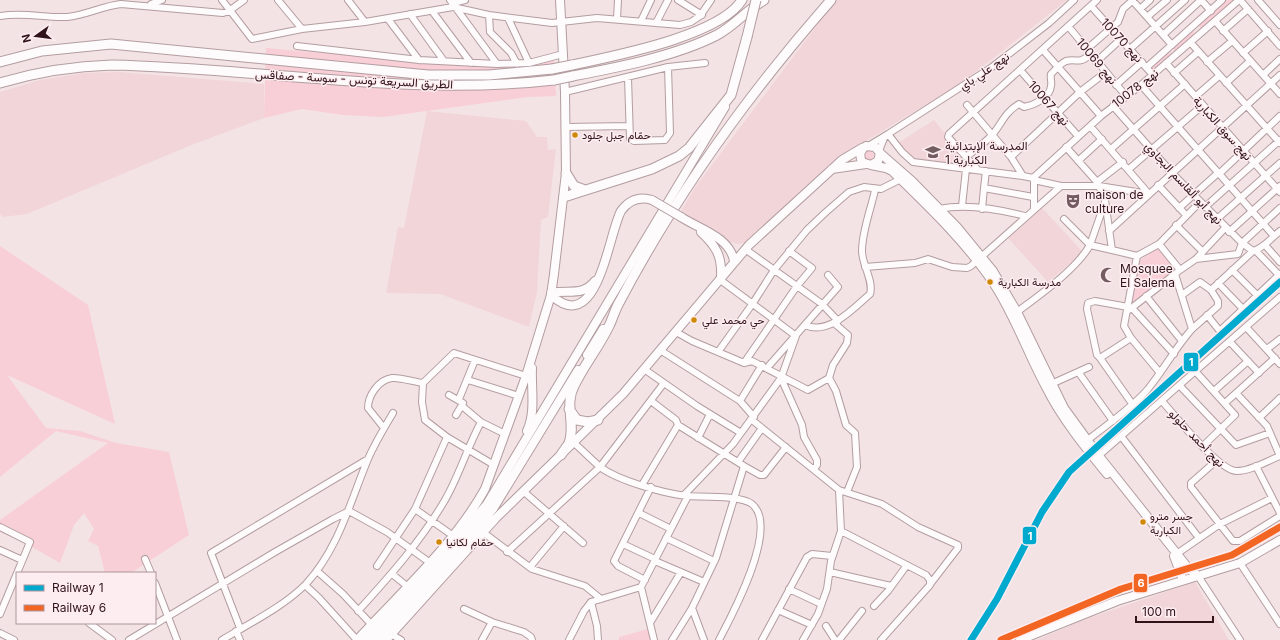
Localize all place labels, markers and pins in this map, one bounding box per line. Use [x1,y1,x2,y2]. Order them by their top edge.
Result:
place label: حمّام جبل جلود [582,128,651,143]
marker: حمّام جبل جلود [570,130,580,140]
place label: المدرسة الإبتدائية الكبارية 1 [945,138,1028,168]
school or university icon: المدرسة الإبتدائية الكبارية 1 [924,143,942,161]
place label: maison de culture [1085,187,1144,216]
theatre icon: maison de culture [1064,192,1082,210]
place label: Mosquee El Salema [1120,261,1175,290]
mosque icon: Mosquee El Salema [1099,266,1117,284]
place label: مدرسة الكبارية [998,275,1061,289]
marker: مدرسة الكبارية [985,277,995,287]
place label: حي محمد علي [702,313,765,330]
marker: حي محمد علي [689,315,699,325]
place label: جسر مترو الكبارية [1150,509,1193,537]
marker: جسر مترو الكبارية [1138,517,1148,527]
place label: حمّام لكانيا [446,535,494,550]
marker: حمّام لكانيا [434,537,444,547]

